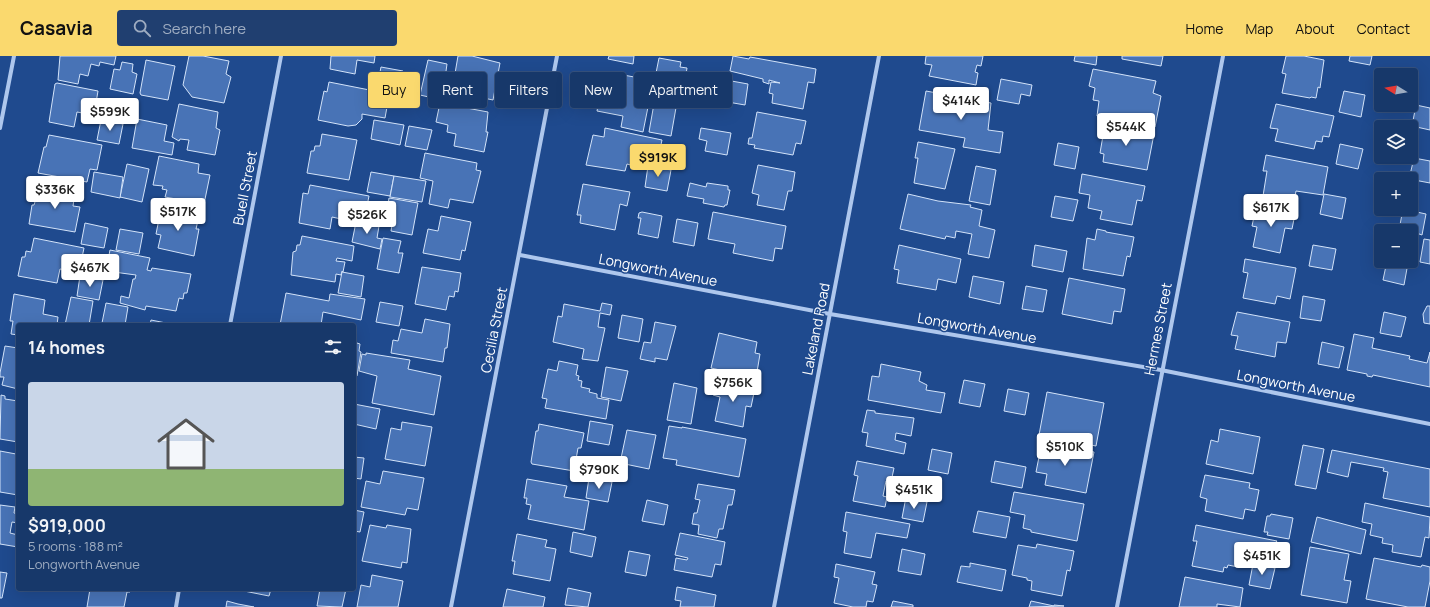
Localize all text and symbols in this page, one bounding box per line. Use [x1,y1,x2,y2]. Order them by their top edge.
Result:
search box [117,10,397,46]
text: Casavia [20,15,93,41]
icon: search [131,17,153,39]
text: Search here [163,18,246,39]
text: Home [1186,19,1223,38]
text: Map [1245,19,1273,38]
text: About [1295,19,1335,38]
text: Contact [1357,19,1410,38]
north arrow [1374,68,1418,112]
map controls [1374,68,1418,268]
chip: Buy [368,72,420,108]
chip: Rent [428,72,487,108]
chip: Filters [495,72,562,108]
chip: New [570,72,626,108]
chip: Apartment [634,72,732,108]
pin: $414K [933,87,989,121]
text: $414K [942,91,980,109]
pin: $599K [82,98,138,132]
text: $599K [90,102,130,120]
pin: $544K [1098,113,1154,147]
text: $544K [1106,117,1146,135]
button: layers [1374,120,1418,164]
pin: $919K [630,144,686,178]
text: $919K [639,148,677,166]
street label: Buell Street [228,149,261,227]
button: + [1374,172,1418,216]
pin: $336K [27,176,83,210]
text: $336K [35,180,75,198]
pin: $617K [1243,194,1299,228]
pin: $517K [150,198,206,232]
text: $617K [1252,198,1290,216]
pin: $526K [339,201,395,235]
text: $517K [160,202,196,220]
text: $526K [347,205,387,223]
button: − [1374,224,1418,268]
street label: Longworth Avenue [597,249,719,290]
pin: $467K [62,254,118,288]
text: $467K [70,258,110,276]
street label: Lakeland Road [797,281,834,377]
street label: Hermes Street [1139,281,1176,377]
street label: Cecilia Street [476,285,511,375]
street label: Longworth Avenue [916,308,1038,347]
text: 14 homes [28,336,105,359]
icon: filters [322,336,344,358]
street label: Longworth Avenue [1235,365,1357,406]
pin: $756K [705,369,761,403]
text: $756K [713,373,753,391]
icon: home [150,408,222,480]
pin: $510K [1037,433,1093,467]
text: $510K [1046,437,1084,455]
pin: $790K [571,456,627,490]
text: $790K [579,460,619,478]
pin: $451K [886,476,942,510]
text: $451K [895,480,933,498]
text: $919,000 [28,514,106,537]
text: 5 rooms · 188 m² [28,537,123,555]
pin: $451K [1234,542,1290,576]
text: $451K [1243,546,1281,564]
text: Longworth Avenue [28,555,140,573]

